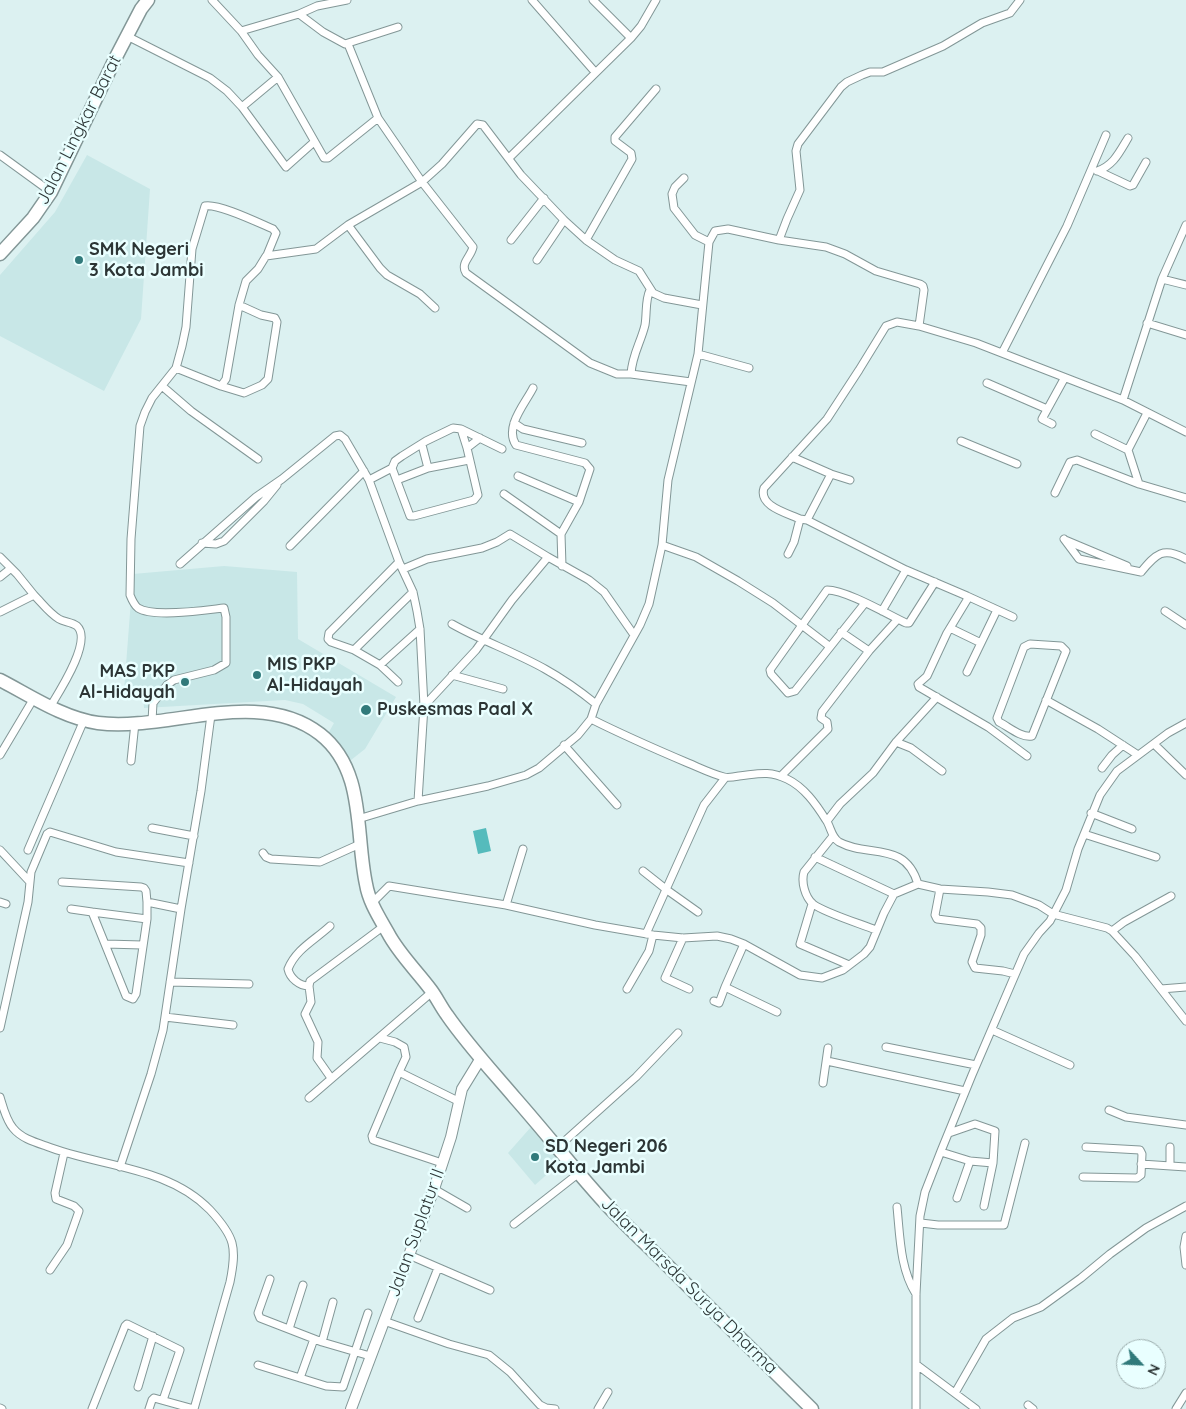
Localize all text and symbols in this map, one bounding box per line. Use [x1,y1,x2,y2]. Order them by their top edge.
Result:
street label: Jalan Lingkar Barat [32,51,126,209]
place label: SMK Negeri 3 Kota Jambi [89,239,203,282]
marker: SMK Negeri 3 Kota Jambi [73,254,85,266]
place label: MIS PKP Al-Hidayah [267,654,363,696]
place label: MAS PKP Al-Hidayah [79,661,175,704]
marker: MIS PKP Al-Hidayah [251,669,263,681]
marker: MAS PKP Al-Hidayah [179,676,191,688]
place label: Puskesmas Paal X [377,699,533,721]
marker: Puskesmas Paal X [359,703,373,717]
place label: SD Negeri 206 Kota Jambi [545,1136,668,1178]
marker: SD Negeri 206 Kota Jambi [529,1151,541,1163]
street label: Jalan Suplatur II [383,1166,449,1300]
street label: Jalan Marsda Surya Dharma [596,1193,782,1379]
north arrow [1116,1339,1166,1389]
text: N [1143,1361,1164,1378]

